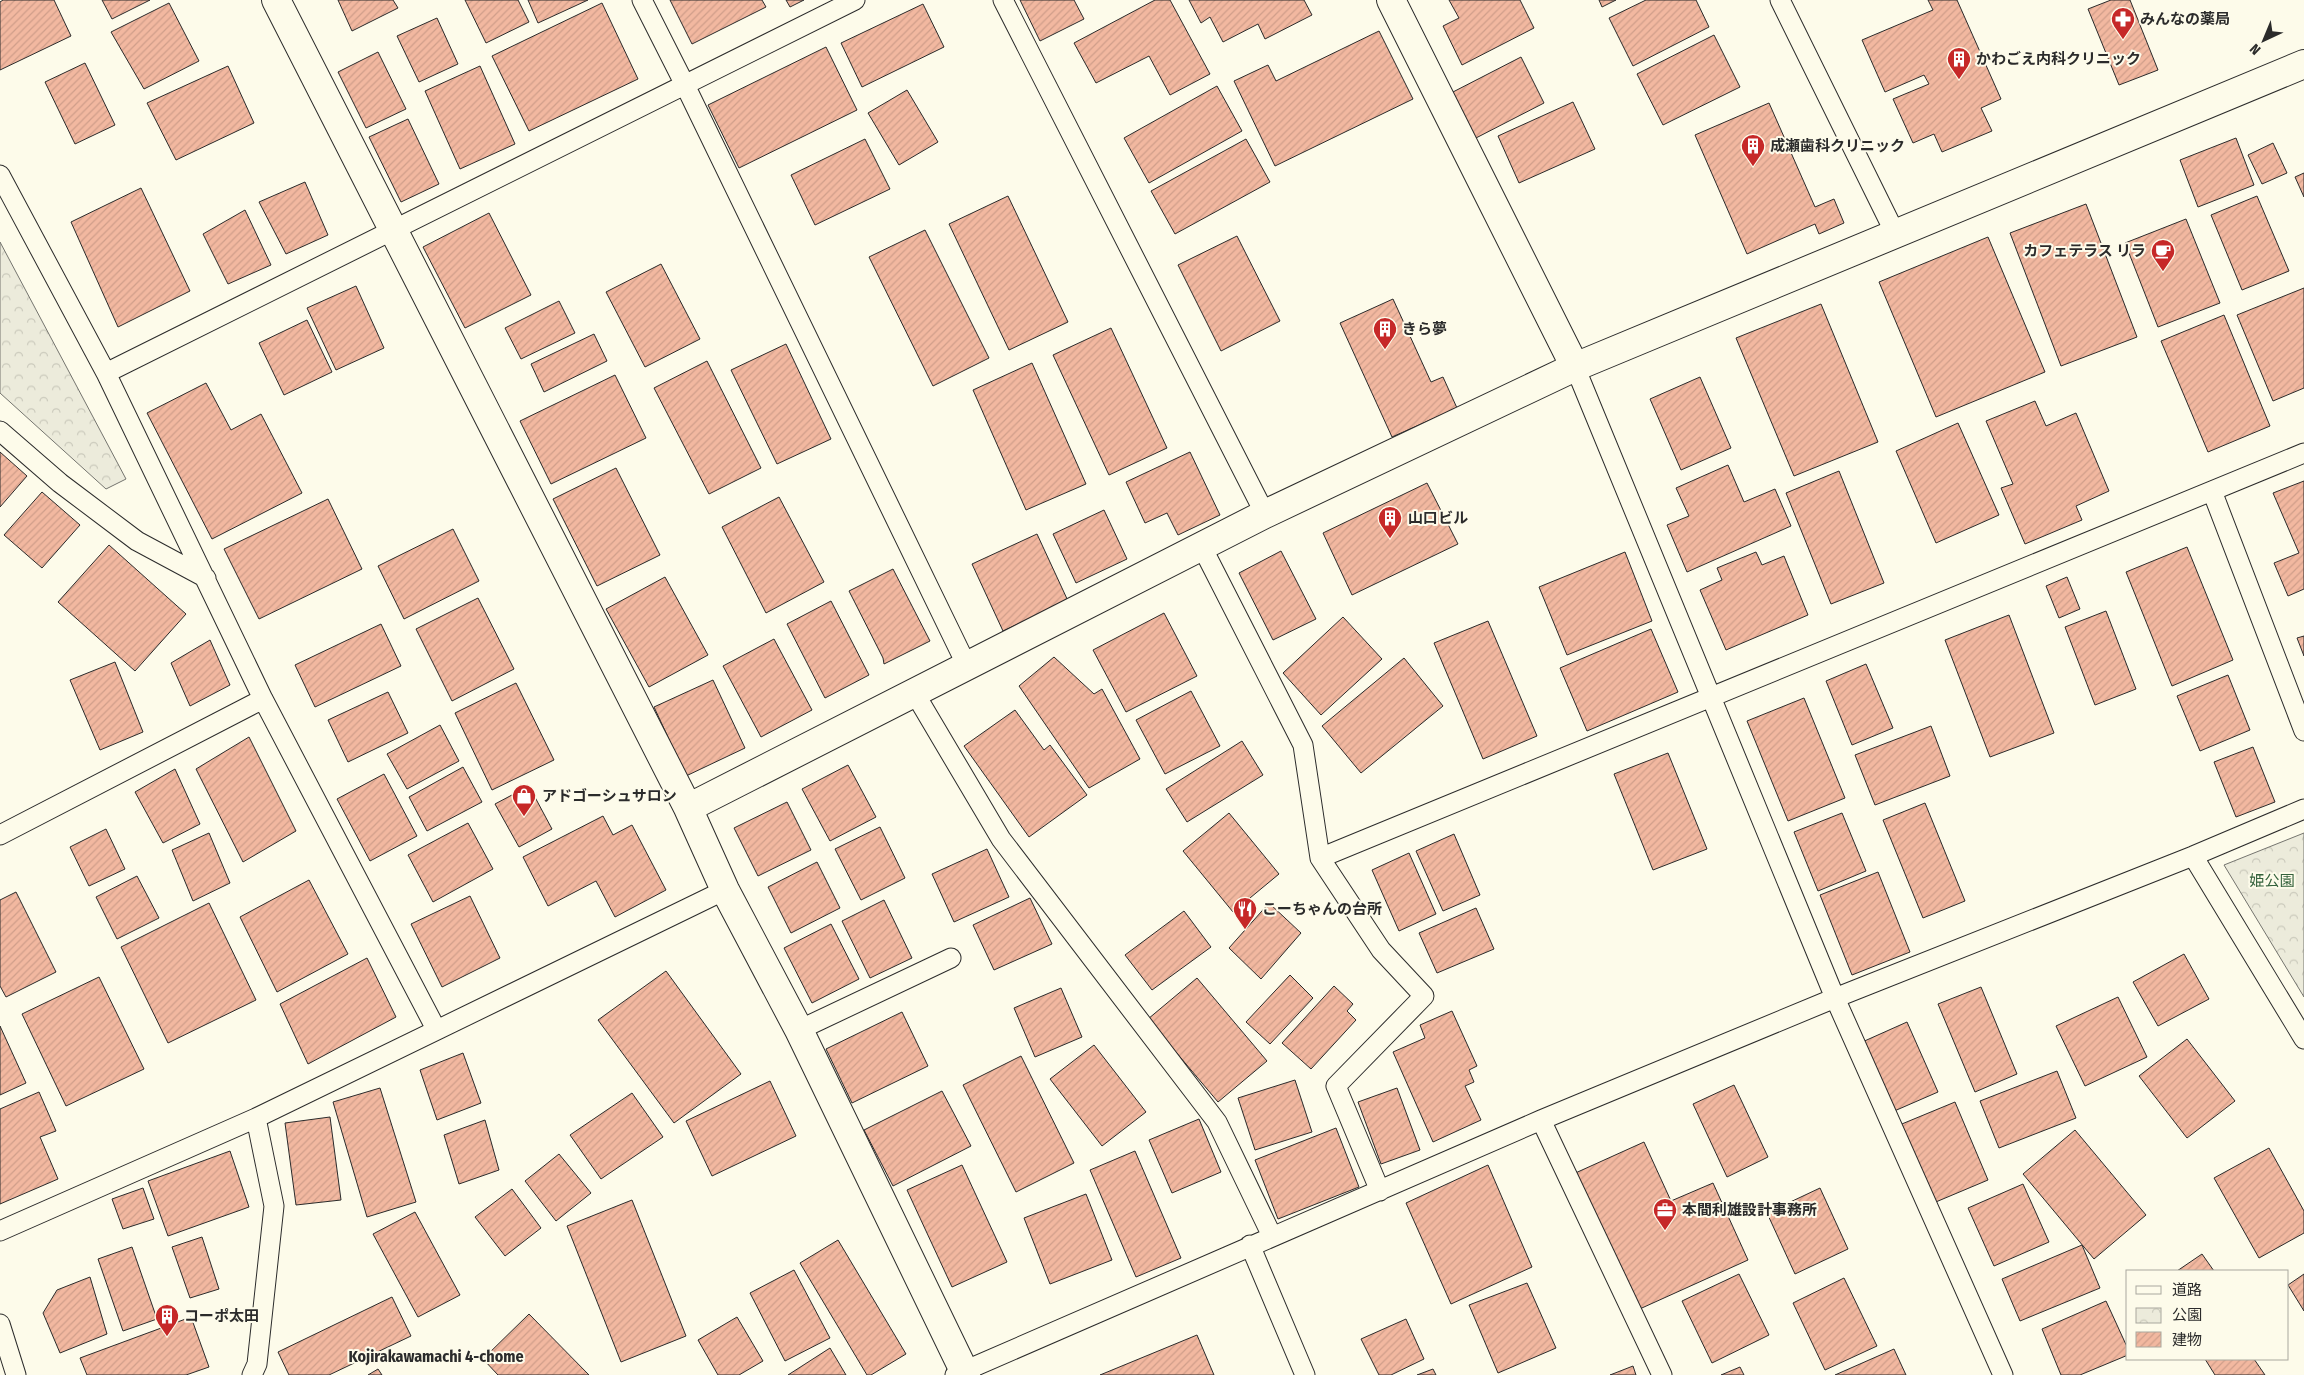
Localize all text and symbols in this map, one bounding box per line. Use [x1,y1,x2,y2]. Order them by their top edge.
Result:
pharmacy icon: みんなの薬局 [2110,6,2136,40]
place label: みんなの薬局 [2140,10,2230,28]
north arrow [2239,15,2289,65]
text: N [2246,40,2264,58]
building icon: かわごえ内科クリニック [1946,46,1972,80]
place label: かわごえ内科クリニック [1976,50,2141,68]
building icon: 成瀬歯科クリニック [1740,133,1766,167]
place label: 成瀬歯科クリニック [1770,137,1905,155]
cafe icon: カフェテラス リラ [2150,238,2176,272]
place label: カフェテラス リラ [2023,242,2146,260]
building icon: きら夢 [1372,316,1398,350]
place label: きら夢 [1402,320,1447,338]
building icon: 山口ビル [1377,505,1403,539]
place label: 山口ビル [1408,509,1468,527]
shop icon: アドゴーシュサロン [511,783,537,817]
place label: アドゴーシュサロン [542,787,677,805]
park label: 姫公園 [2249,872,2295,890]
restaurant icon: こーちゃんの台所 [1232,896,1258,930]
place label: こーちゃんの台所 [1262,900,1382,918]
office icon: 本間利雄設計事務所 [1652,1197,1678,1231]
place label: 本間利雄設計事務所 [1682,1201,1817,1219]
legend [2126,1270,2289,1360]
text: 道路 [2172,1281,2202,1299]
building icon: コーポ太田 [154,1303,180,1337]
text: 公園 [2172,1306,2202,1324]
place label: コーポ太田 [184,1307,259,1325]
text: 建物 [2172,1331,2202,1349]
district label: Kojirakawamachi 4-chome [348,1347,524,1366]

